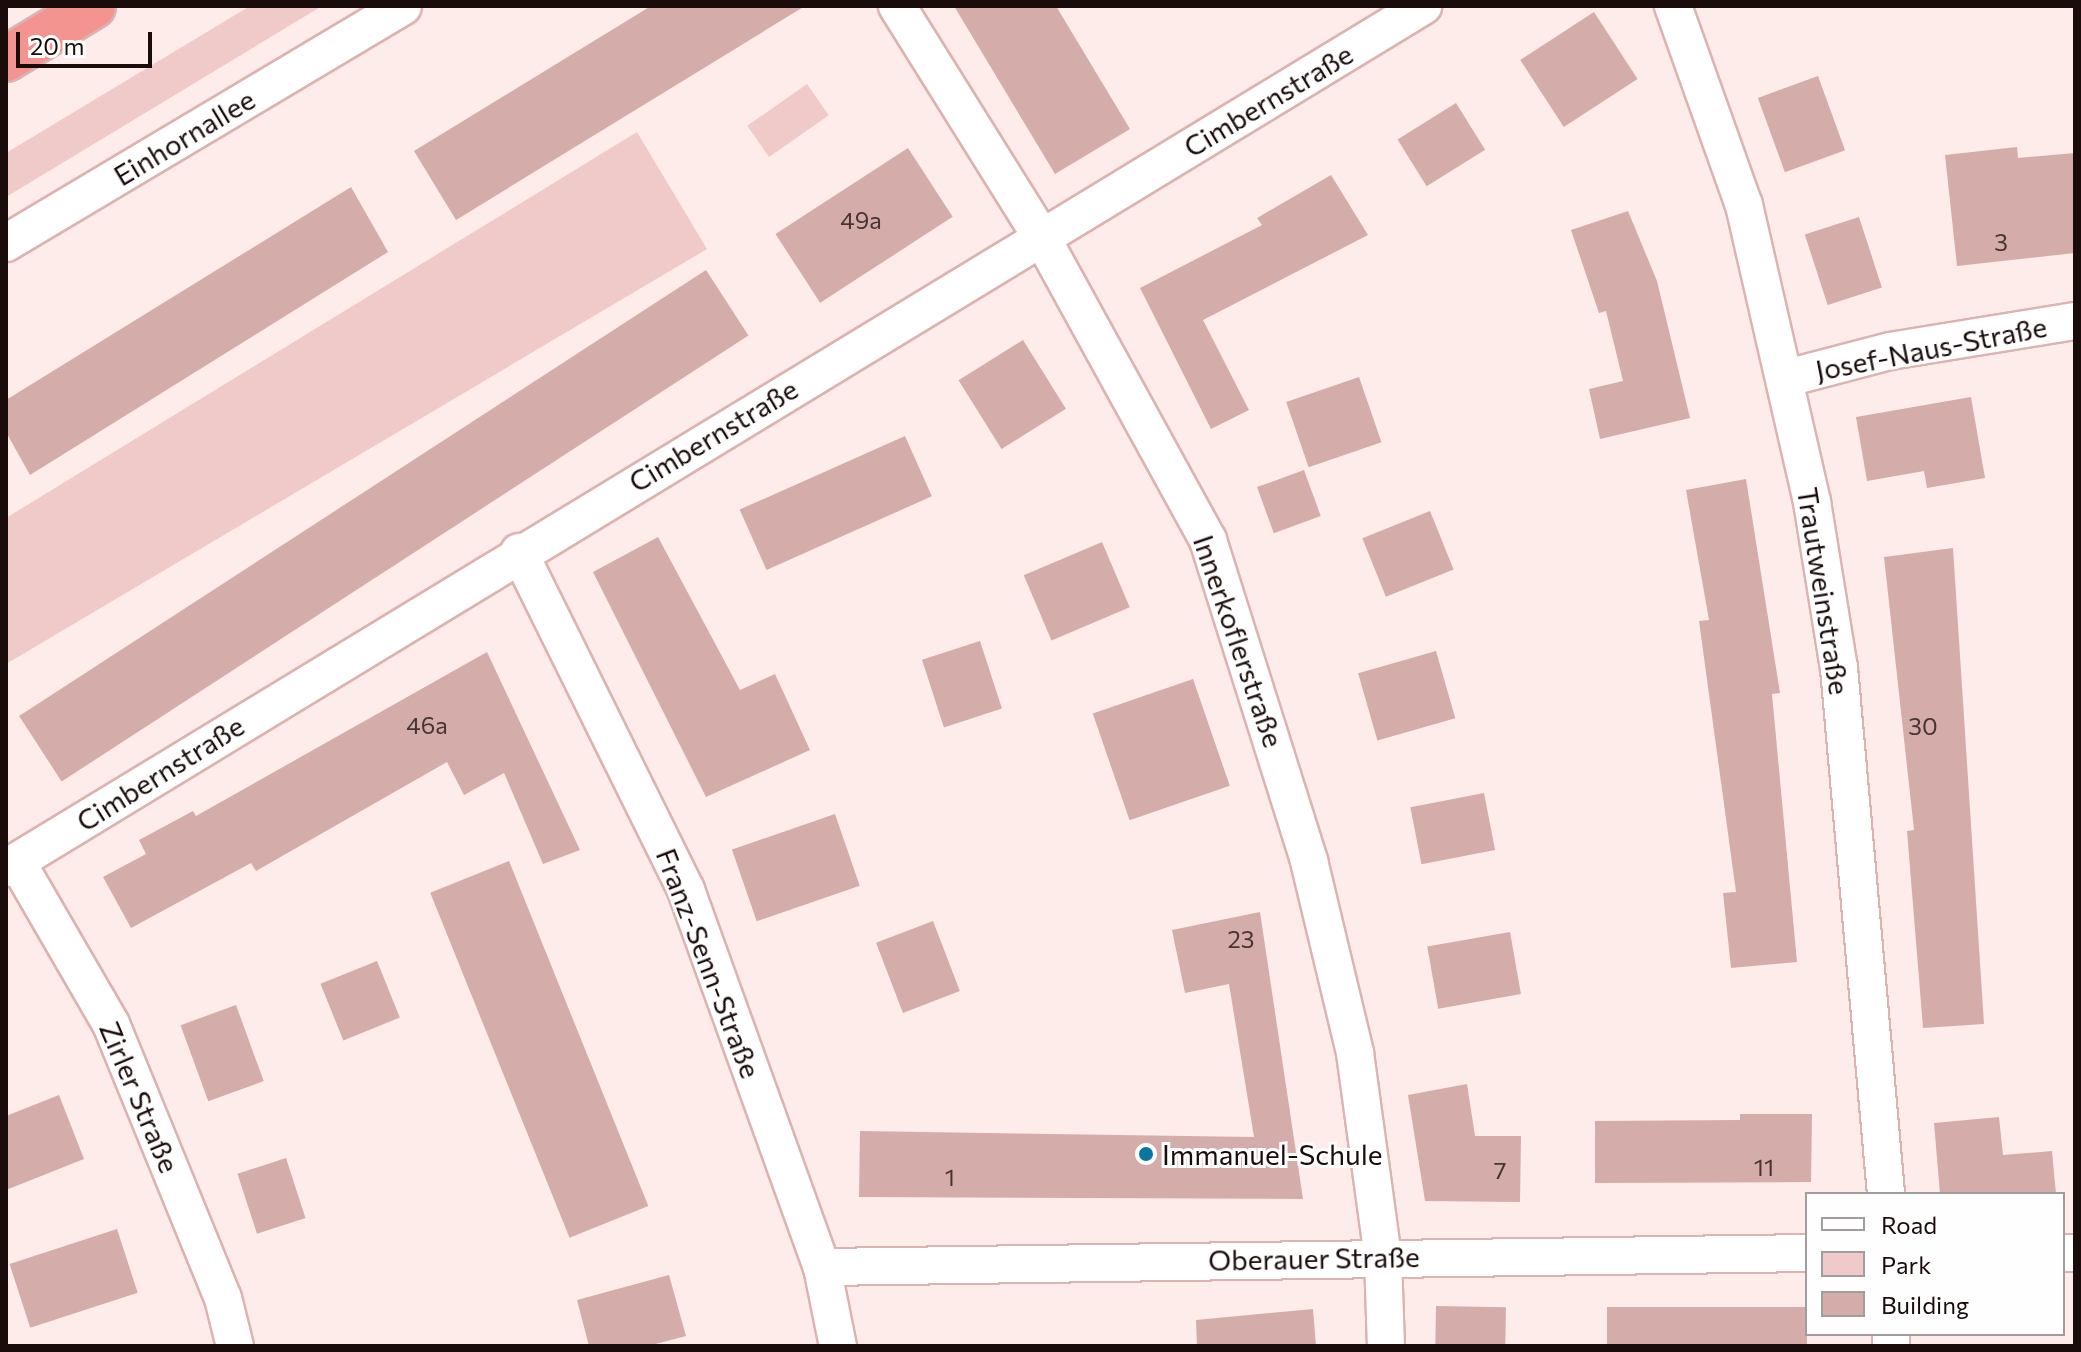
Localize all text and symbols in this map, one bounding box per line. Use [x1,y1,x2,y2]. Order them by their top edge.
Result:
scale bar [20,16,156,66]
text: 20 m [30,31,84,60]
street label: Cimbernstraße [1178,36,1358,164]
street label: Einhornallee [108,82,260,192]
house number: 49a [840,206,882,234]
house number: 3 [1994,228,2008,256]
street label: Josef-Naus-Straße [1812,309,2050,387]
street label: Cimbernstraße [623,371,803,499]
street label: Trautweinstraße [1791,485,1857,697]
street label: Innerkoflerstraße [1187,531,1291,751]
street label: Cimbernstraße [70,708,250,838]
house number: 46a [406,711,448,739]
house number: 30 [1908,712,1938,740]
street label: Franz-Senn-Straße [650,844,768,1082]
house number: 23 [1228,925,1254,953]
street label: Zirler Straße [93,1017,187,1177]
place label: Immanuel-Schule [1162,1137,1383,1171]
marker: Immanuel-Schule [1137,1145,1155,1163]
house number: 11 [1754,1153,1774,1181]
house number: 7 [1494,1156,1506,1184]
house number: 1 [945,1163,955,1191]
legend [1805,1192,2065,1336]
text: Road [1881,1210,1937,1239]
street label: Oberauer Straße [1208,1239,1420,1277]
text: Park [1881,1250,1931,1279]
text: Building [1881,1290,1969,1319]

